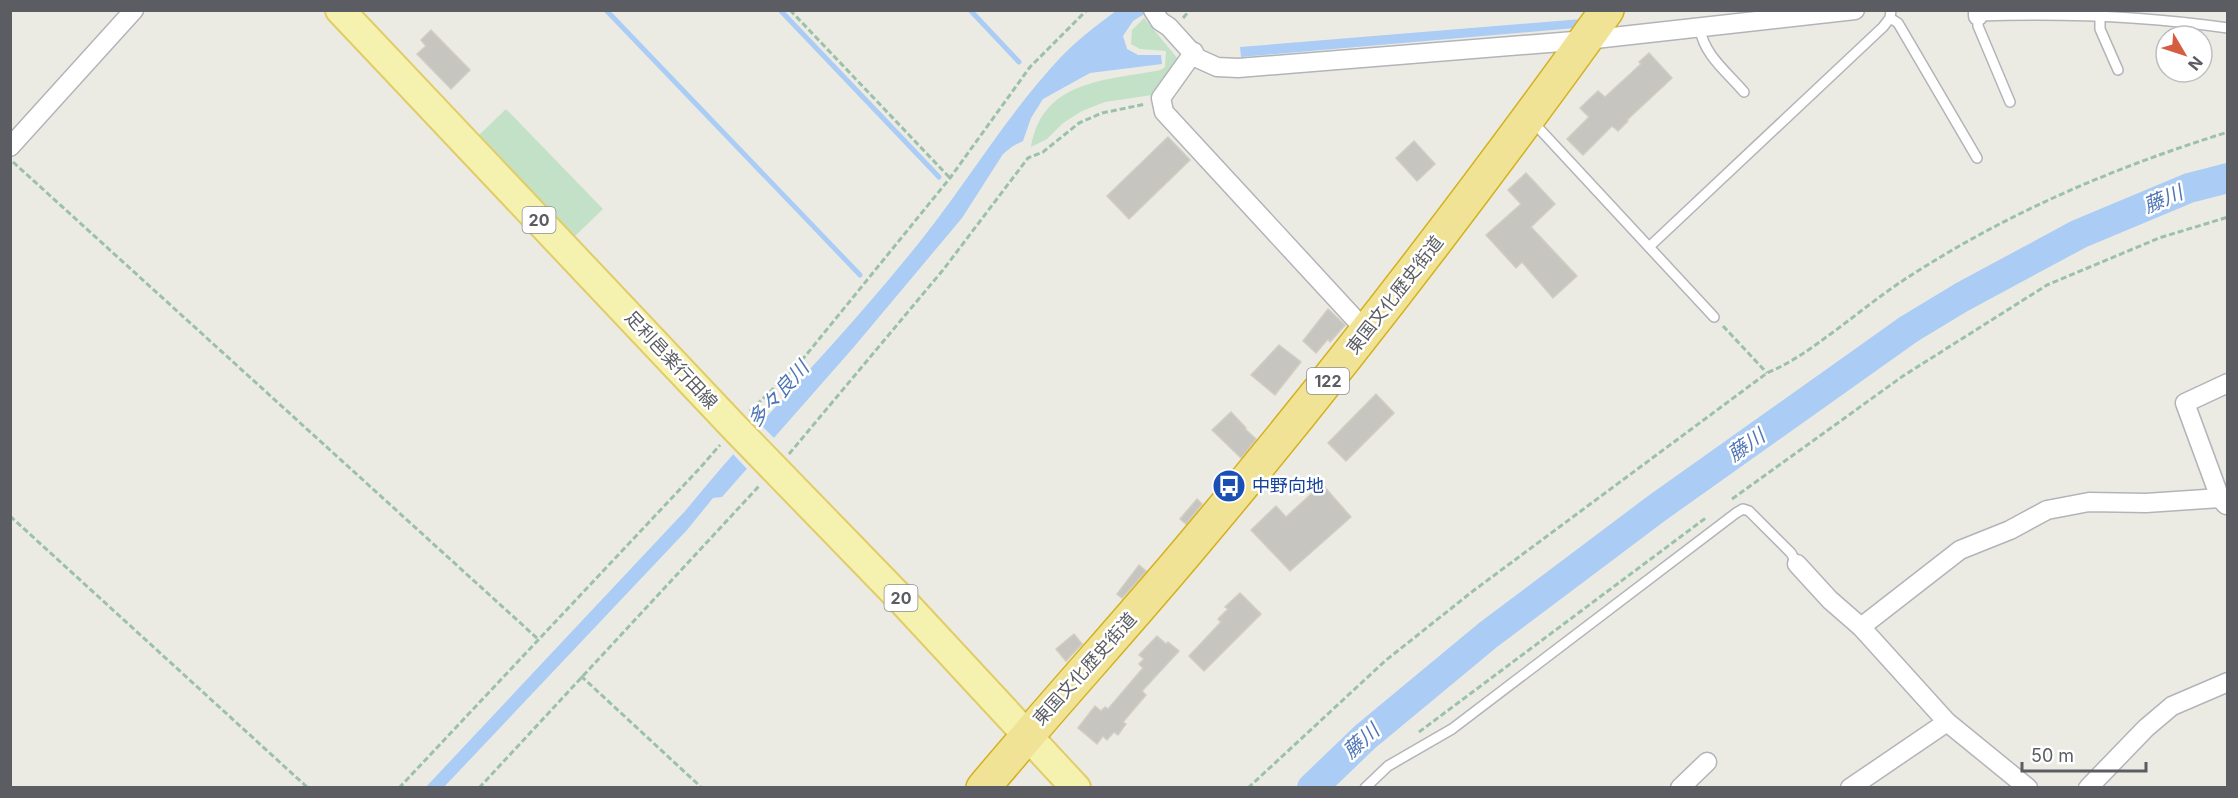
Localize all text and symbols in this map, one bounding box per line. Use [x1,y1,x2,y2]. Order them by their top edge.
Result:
north arrow [2154,24,2214,84]
text: N [2184,52,2207,74]
water label: 藤川 [2140,179,2188,218]
road number: 20 [522,207,556,233]
street label: 東国文化歴史街道 [1342,231,1447,358]
street label: 足利邑楽行田線 [621,306,722,413]
water label: 多々良川 [742,355,815,432]
road number: 122 [1307,368,1349,394]
water label: 藤川 [1723,423,1771,466]
bus stop icon: 中野向地 [1211,468,1247,504]
place label: 中野向地 [1252,475,1324,496]
road number: 20 [884,585,918,611]
street label: 東国文化歴史街道 [1029,608,1141,729]
water label: 藤川 [1338,717,1385,763]
scale bar [2022,735,2146,773]
text: 50 m [2031,745,2074,766]

